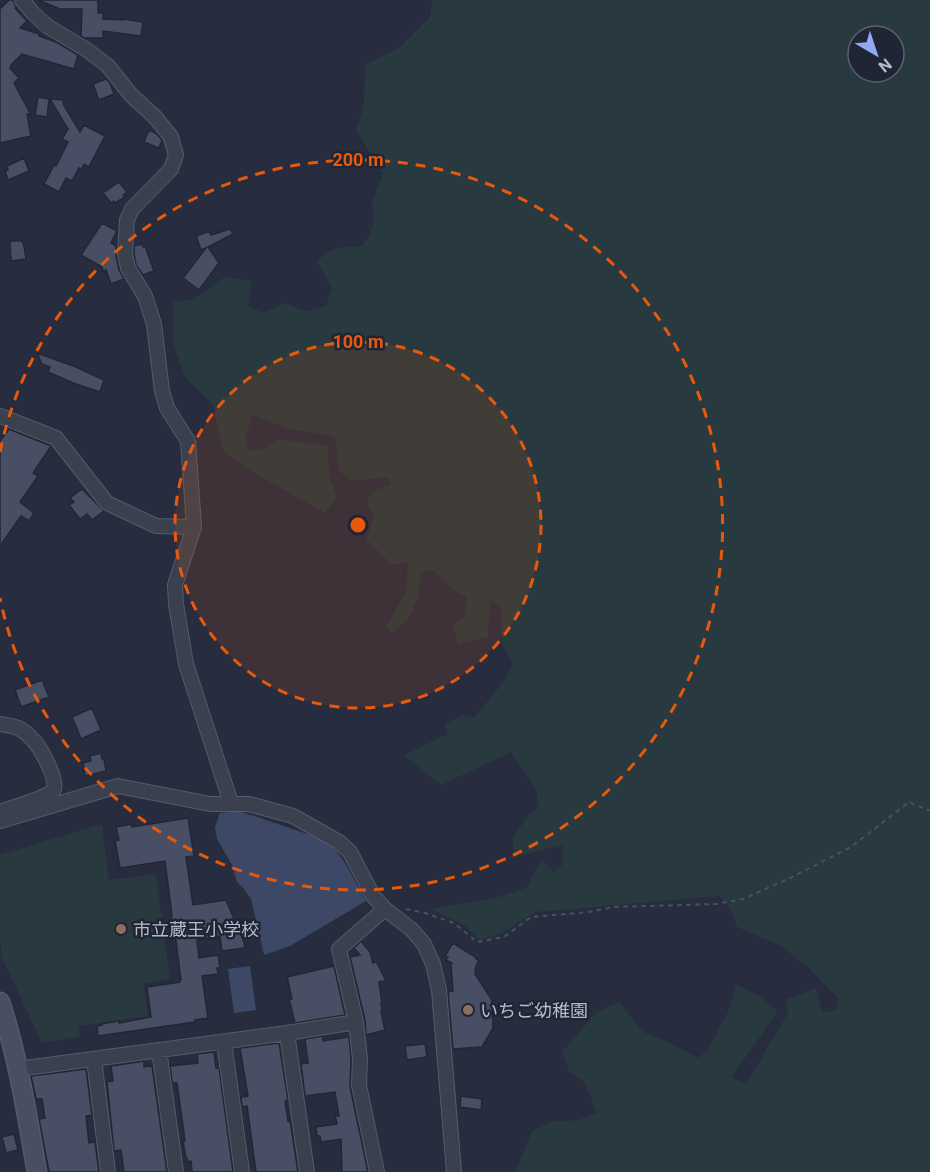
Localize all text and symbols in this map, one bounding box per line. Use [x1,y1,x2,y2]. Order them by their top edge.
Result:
north arrow [846,24,906,84]
text: N [875,54,895,76]
text: 200 m [332,149,384,170]
text: 100 m [332,331,384,352]
centre of rings [348,515,368,535]
place label: 市立蔵王小学校 [133,919,259,940]
marker: 市立蔵王小学校 [114,922,128,936]
place label: いちご幼稚園 [480,1000,588,1021]
marker: いちご幼稚園 [461,1003,475,1017]

